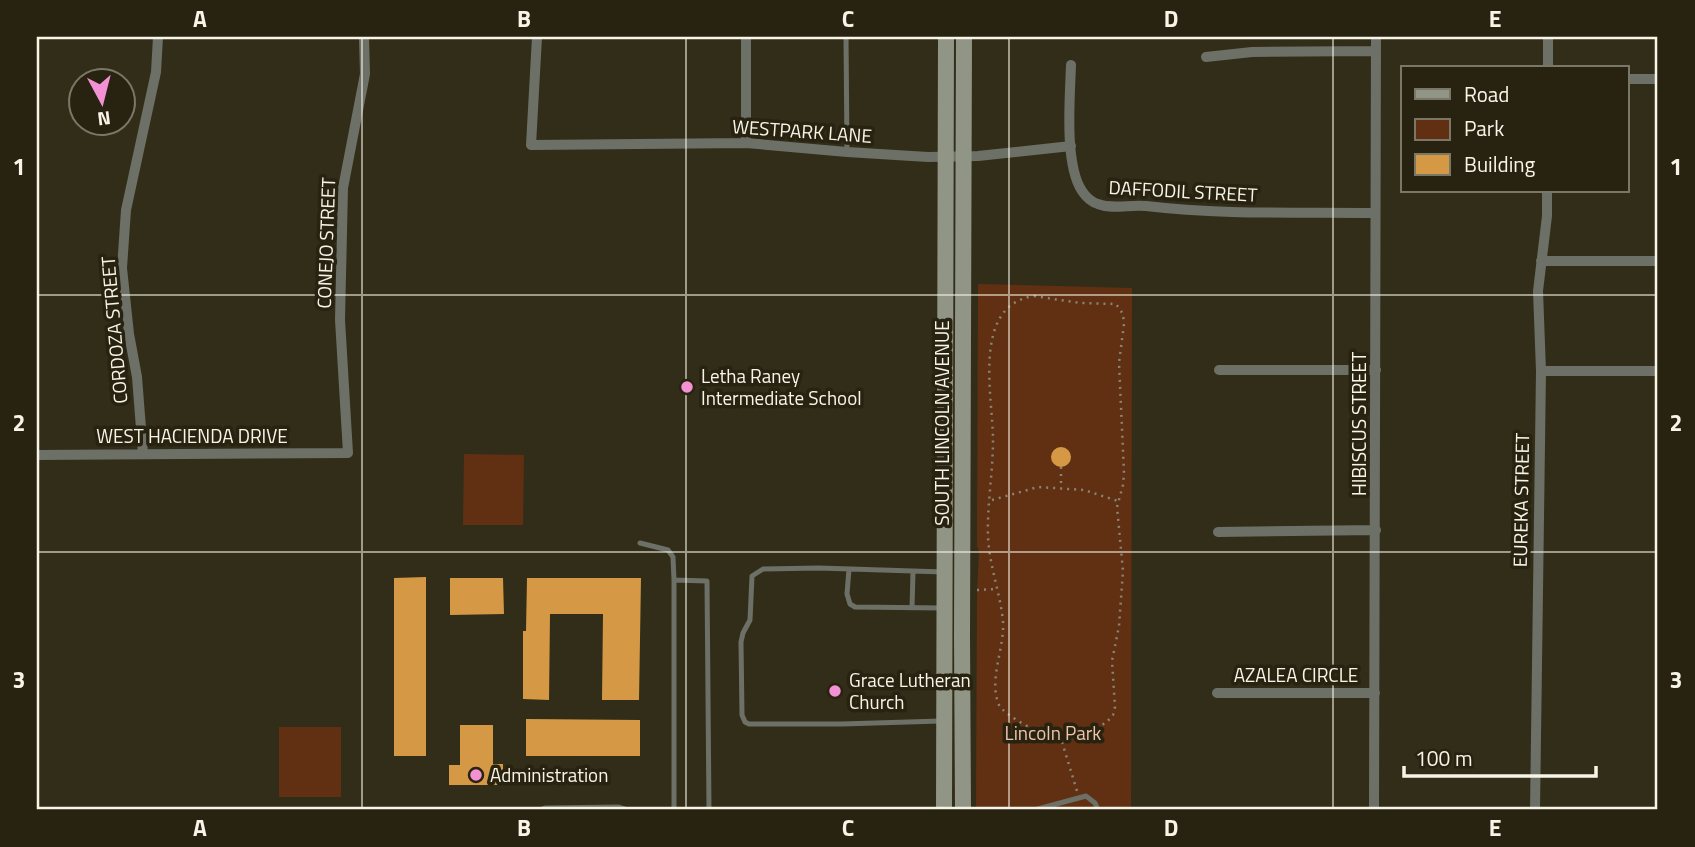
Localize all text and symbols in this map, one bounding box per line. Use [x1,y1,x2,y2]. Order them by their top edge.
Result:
text: A [193,1,207,36]
text: B [517,1,531,36]
text: C [842,1,854,36]
text: D [1164,1,1178,36]
text: E [1489,1,1501,36]
north arrow [66,66,136,136]
legend [1401,66,1628,192]
text: Road [1464,78,1509,110]
text: N [96,104,112,135]
street label: WESTPARK LANE [731,111,873,150]
text: Park [1464,112,1504,144]
text: Building [1464,148,1536,180]
text: 1 [13,149,25,184]
text: 1 [1670,149,1682,184]
street label: DAFFODIL STREET [1108,172,1258,209]
street label: CONEJO STREET [309,177,342,309]
street label: CORDOZA STREET [93,255,134,405]
street label: SOUTH LINCOLN AVENUE [927,320,956,526]
street label: HIBISCUS STREET [1344,352,1373,496]
place label: Letha Raney Intermediate School [701,361,862,412]
marker: Letha Raney Intermediate School [679,379,695,395]
text: 2 [13,405,25,440]
text: 2 [1670,405,1682,440]
street label: WEST HACIENDA DRIVE [96,421,288,450]
street label: EUREKA STREET [1505,433,1536,567]
street label: AZALEA CIRCLE [1234,660,1358,689]
text: 3 [13,662,25,697]
text: 3 [1670,662,1682,697]
place label: Grace Lutheran Church [849,665,971,716]
marker: Grace Lutheran Church [827,683,843,699]
park label: Lincoln Park [1005,718,1101,747]
scale bar [1404,735,1597,779]
text: 100 m [1415,742,1472,774]
place label: Administration [490,760,608,789]
marker: Administration [468,767,484,783]
text: A [193,810,207,845]
text: B [517,810,531,845]
text: C [842,810,854,845]
text: D [1164,810,1178,845]
text: E [1489,810,1501,845]

